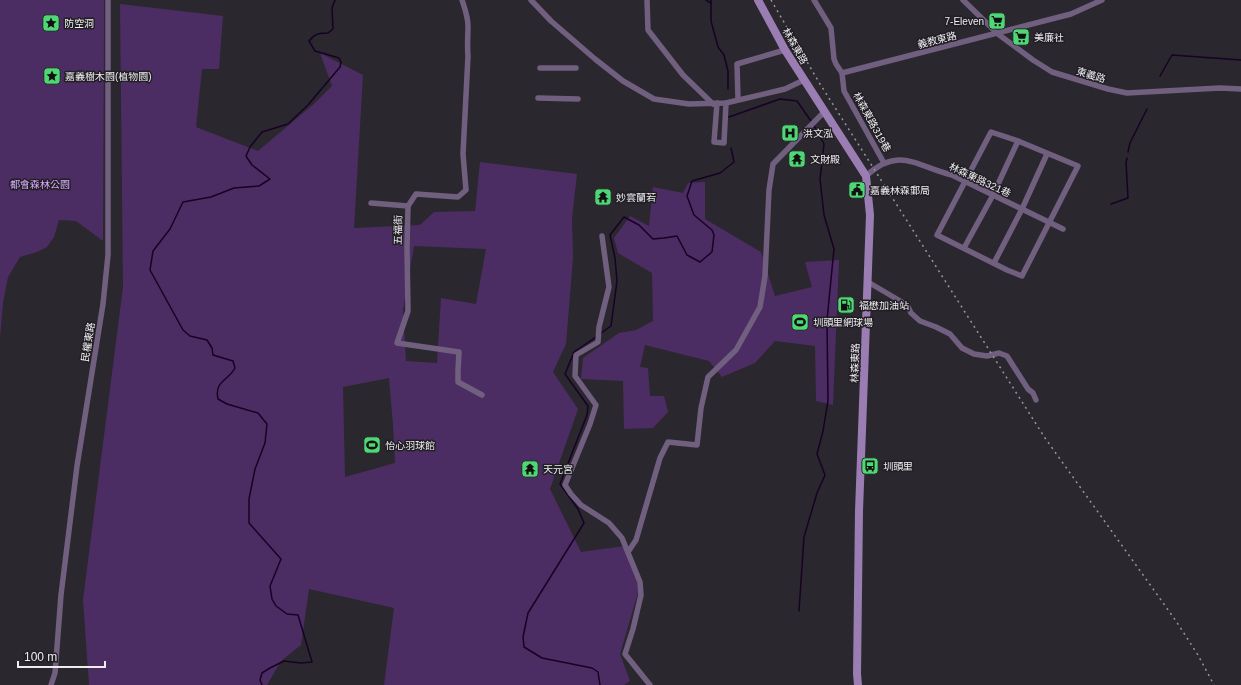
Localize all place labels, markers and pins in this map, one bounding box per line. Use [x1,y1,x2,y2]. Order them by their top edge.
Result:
supermarket icon: 7-Eleven [987,11,1007,31]
place icon: 防空洞 [41,13,61,33]
place label: 7-Eleven [945,16,984,27]
place label: 防空洞 [64,18,94,29]
supermarket icon: 美廉社 [1011,27,1031,47]
place label: 美廉社 [1034,32,1064,43]
place icon: 嘉義樹木園(植物園) [42,66,62,86]
place label: 嘉義樹木園(植物園) [65,71,152,82]
hospital icon: 洪文泓 [780,123,800,143]
place label: 洪文泓 [803,128,833,139]
temple icon: 文財殿 [787,149,807,169]
place label: 文財殿 [810,154,840,165]
public building icon: 嘉義林森郵局 [847,180,867,200]
place label: 嘉義林森郵局 [870,185,930,196]
temple icon: 妙雲蘭若 [593,187,613,207]
place label: 妙雲蘭若 [616,192,656,203]
fuel station icon: 福懋加油站 [836,295,856,315]
place label: 福懋加油站 [859,300,909,311]
sports icon: 圳頭里網球場 [790,312,810,332]
place label: 圳頭里網球場 [813,317,873,328]
sports icon: 怡心羽球館 [362,435,382,455]
place label: 怡心羽球館 [385,440,435,451]
bus stop icon: 圳頭里 [860,456,880,476]
temple icon: 天元宮 [520,459,540,479]
place label: 圳頭里 [883,461,913,472]
place label: 天元宮 [543,464,573,475]

